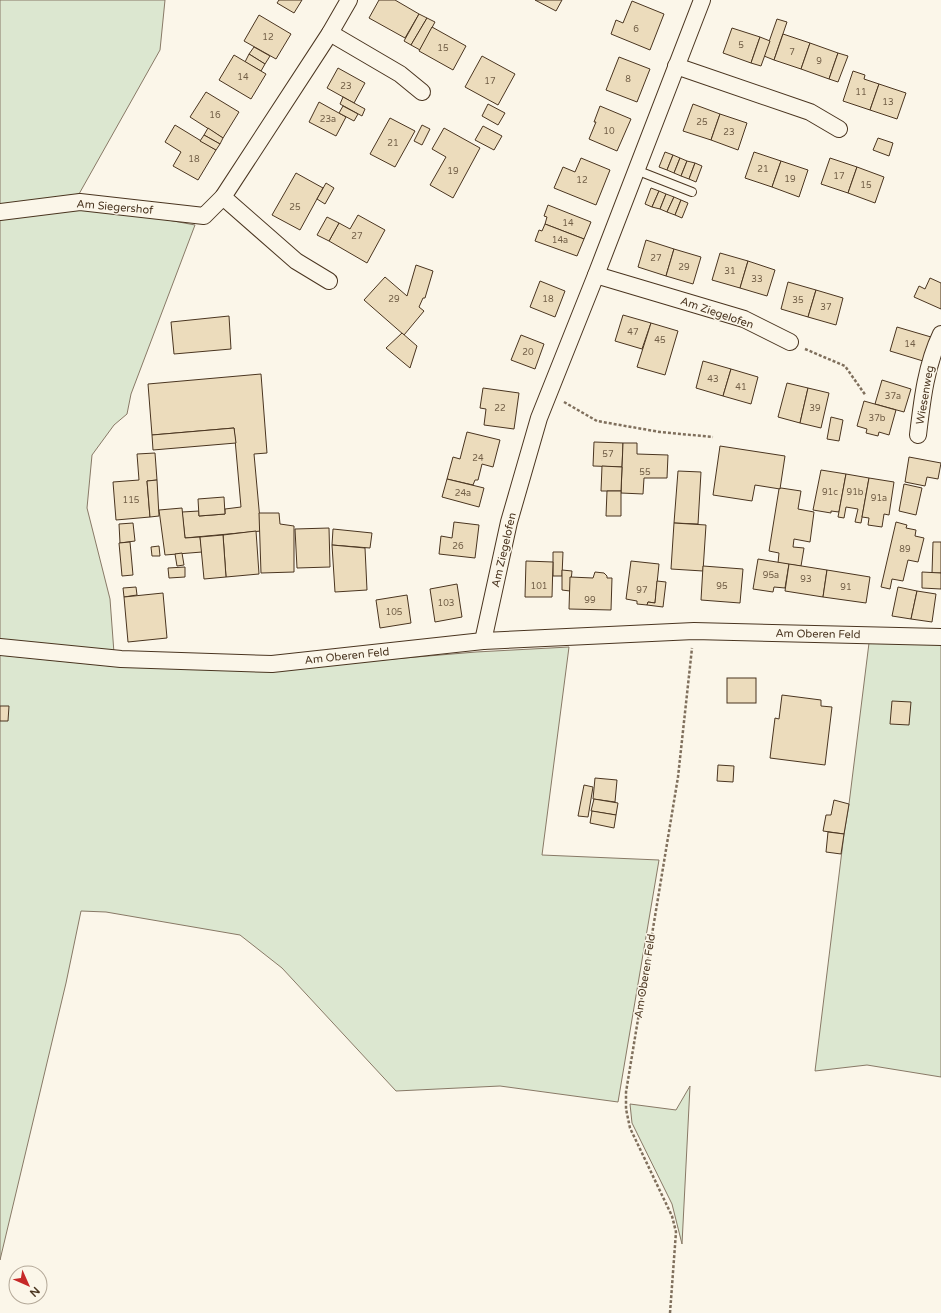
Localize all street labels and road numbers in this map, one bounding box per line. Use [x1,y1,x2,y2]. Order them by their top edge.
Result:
street label: Am Siegershof [76,197,155,217]
street label: Am Ziegelofen [679,294,755,332]
street label: Wiesenweg [913,364,937,426]
street label: Am Ziegelofen [489,511,519,589]
street label: Am Oberen Feld [775,627,861,641]
street label: Am Oberen Feld [304,645,390,667]
street label: Am Oberen Feld [632,933,658,1019]

